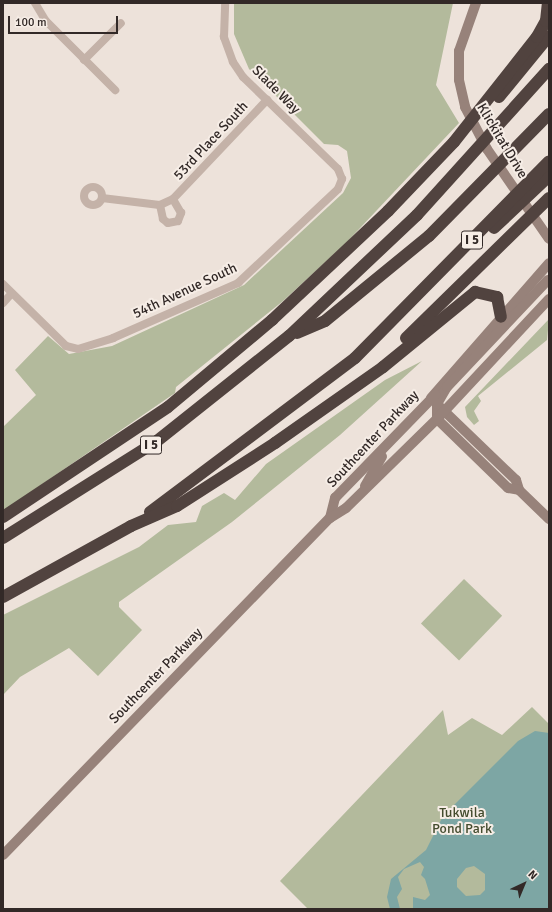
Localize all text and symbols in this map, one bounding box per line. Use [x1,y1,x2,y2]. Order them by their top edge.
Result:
scale bar [10,8,120,34]
text: 100 m [15,15,47,30]
street label: Slade Way [248,62,304,118]
street label: 53rd Place South [170,98,252,184]
street label: Klickitat Drive [473,100,531,182]
road number: I 5 [461,229,483,251]
street label: 54th Avenue South [130,260,240,322]
street label: Southcenter Parkway [324,387,422,491]
road number: I 5 [140,434,162,456]
street label: Southcenter Parkway [106,625,206,727]
park label: Tukwila Pond Park [432,805,492,838]
north arrow [504,864,544,904]
text: N [525,868,540,882]

